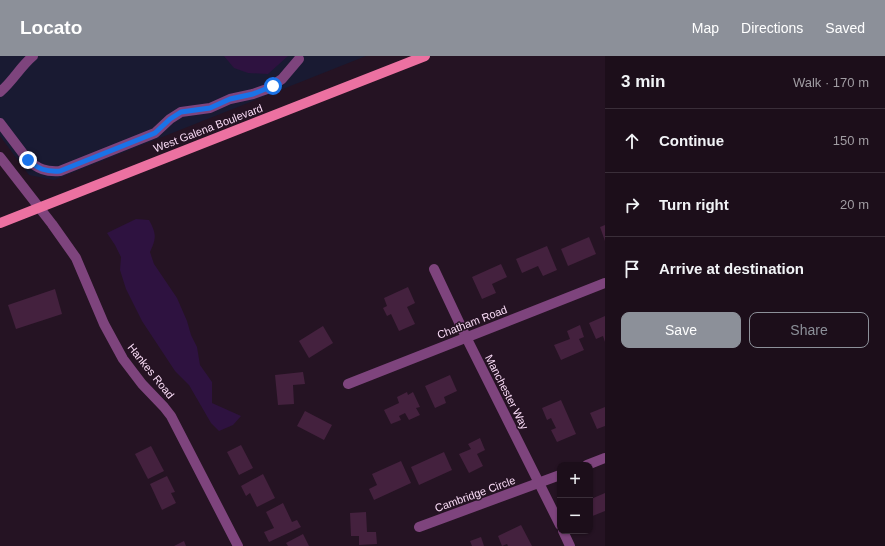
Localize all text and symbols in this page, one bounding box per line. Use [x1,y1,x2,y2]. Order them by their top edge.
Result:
text: Locato [20,17,82,38]
text: Map [692,20,719,36]
text: Directions [741,20,803,36]
text: Saved [825,20,865,36]
text: 3 min [621,72,665,91]
text: Walk · 170 m [793,75,869,90]
route start [264,77,282,95]
street label: West Galena Boulevard [152,102,264,154]
icon: ahead [621,130,643,152]
text: Continue [659,132,724,149]
text: 150 m [833,133,869,148]
route end [19,151,37,169]
icon: right [621,194,643,216]
text: Turn right [659,196,729,213]
text: 20 m [840,197,869,212]
icon: arrive [621,258,643,280]
text: Arrive at destination [659,260,804,277]
street label: Chatham Road [435,303,509,341]
button: Save [621,312,741,348]
button: Share [749,312,869,348]
street label: Hankes Road [125,341,177,401]
street label: Manchester Way [483,353,531,432]
map controls [557,462,593,534]
button: + [557,462,593,498]
street label: Cambridge Circle [433,474,517,514]
button: − [557,498,593,534]

